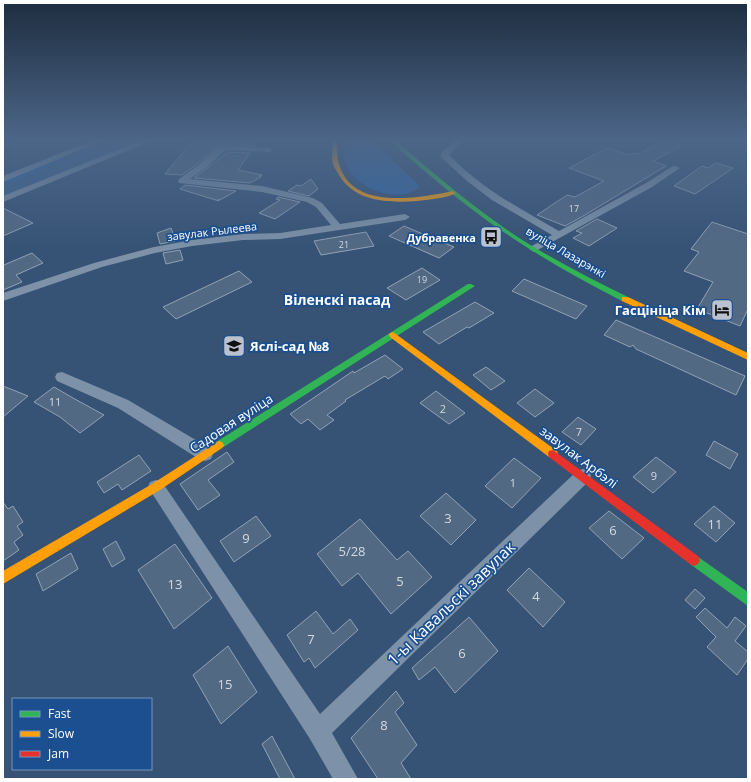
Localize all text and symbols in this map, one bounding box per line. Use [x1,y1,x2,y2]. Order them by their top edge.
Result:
house number: 17 [569,202,579,215]
street label: завулак Рылеева [166,218,258,244]
street label: вуліца Лазарэнкі [523,223,609,281]
bus stop icon: Дубравенка [478,224,504,250]
place label: Дубравенка [407,230,476,245]
house number: 21 [339,238,349,251]
house number: 19 [417,273,427,286]
district label: Віленскі пасад [284,290,391,309]
hotel icon: Гасцініца Кім [709,297,735,323]
place label: Гасцініца Кім [615,301,706,319]
school or university icon: Яслі-сад №8 [221,333,247,359]
place label: Яслі-сад №8 [249,337,329,355]
street label: Садовая вуліца [186,389,276,457]
house number: 11 [49,394,61,409]
house number: 2 [440,401,446,416]
street label: завулак Арбэлі [536,422,622,492]
house number: 7 [576,424,582,439]
house number: 9 [651,468,657,483]
house number: 1 [510,475,516,490]
house number: 3 [444,509,452,527]
house number: 11 [708,515,722,533]
house number: 6 [609,521,617,539]
house number: 9 [242,529,250,547]
street label: 1-ы Кавальскі завулак [382,535,520,670]
house number: 5/28 [338,542,366,560]
house number: 5 [396,572,404,590]
house number: 13 [168,575,182,593]
house number: 4 [532,587,540,605]
house number: 7 [307,630,315,648]
house number: 6 [458,644,466,662]
house number: 15 [218,675,232,693]
legend [12,698,152,770]
text: Fast [48,705,71,722]
house number: 8 [380,716,388,734]
text: Slow [48,725,75,742]
text: Jam [47,745,69,762]

